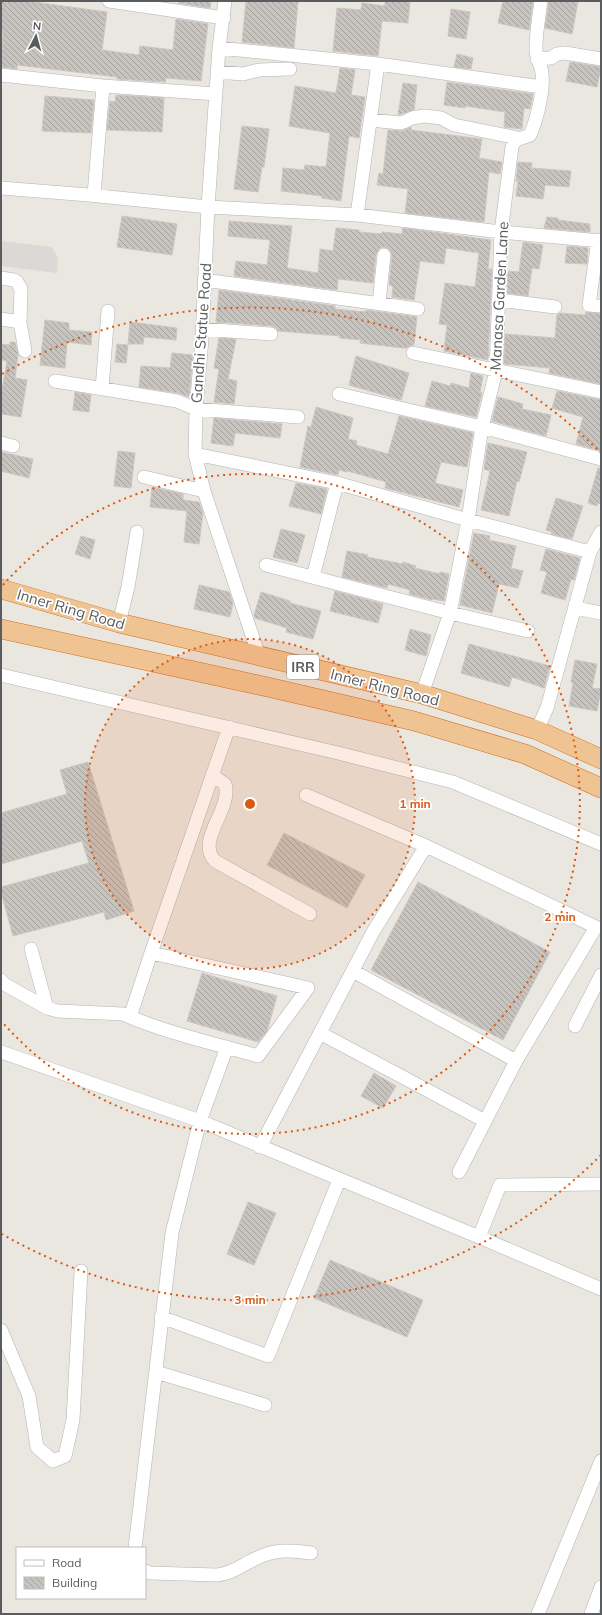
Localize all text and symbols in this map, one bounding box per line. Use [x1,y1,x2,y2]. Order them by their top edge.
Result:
north arrow [16,16,56,56]
text: N [32,19,42,33]
street label: Manasa Garden Lane [486,221,512,371]
street label: Gandhi Statue Road [187,262,215,404]
street label: Inner Ring Road [15,585,127,633]
road number: IRR [287,655,319,679]
street label: Inner Ring Road [329,664,441,710]
text: 1 min [399,796,431,811]
centre of rings [243,797,257,811]
text: 2 min [544,909,576,924]
text: 3 min [234,1292,266,1307]
legend [16,1547,146,1599]
text: Road [52,1555,81,1570]
text: Building [52,1575,97,1590]

